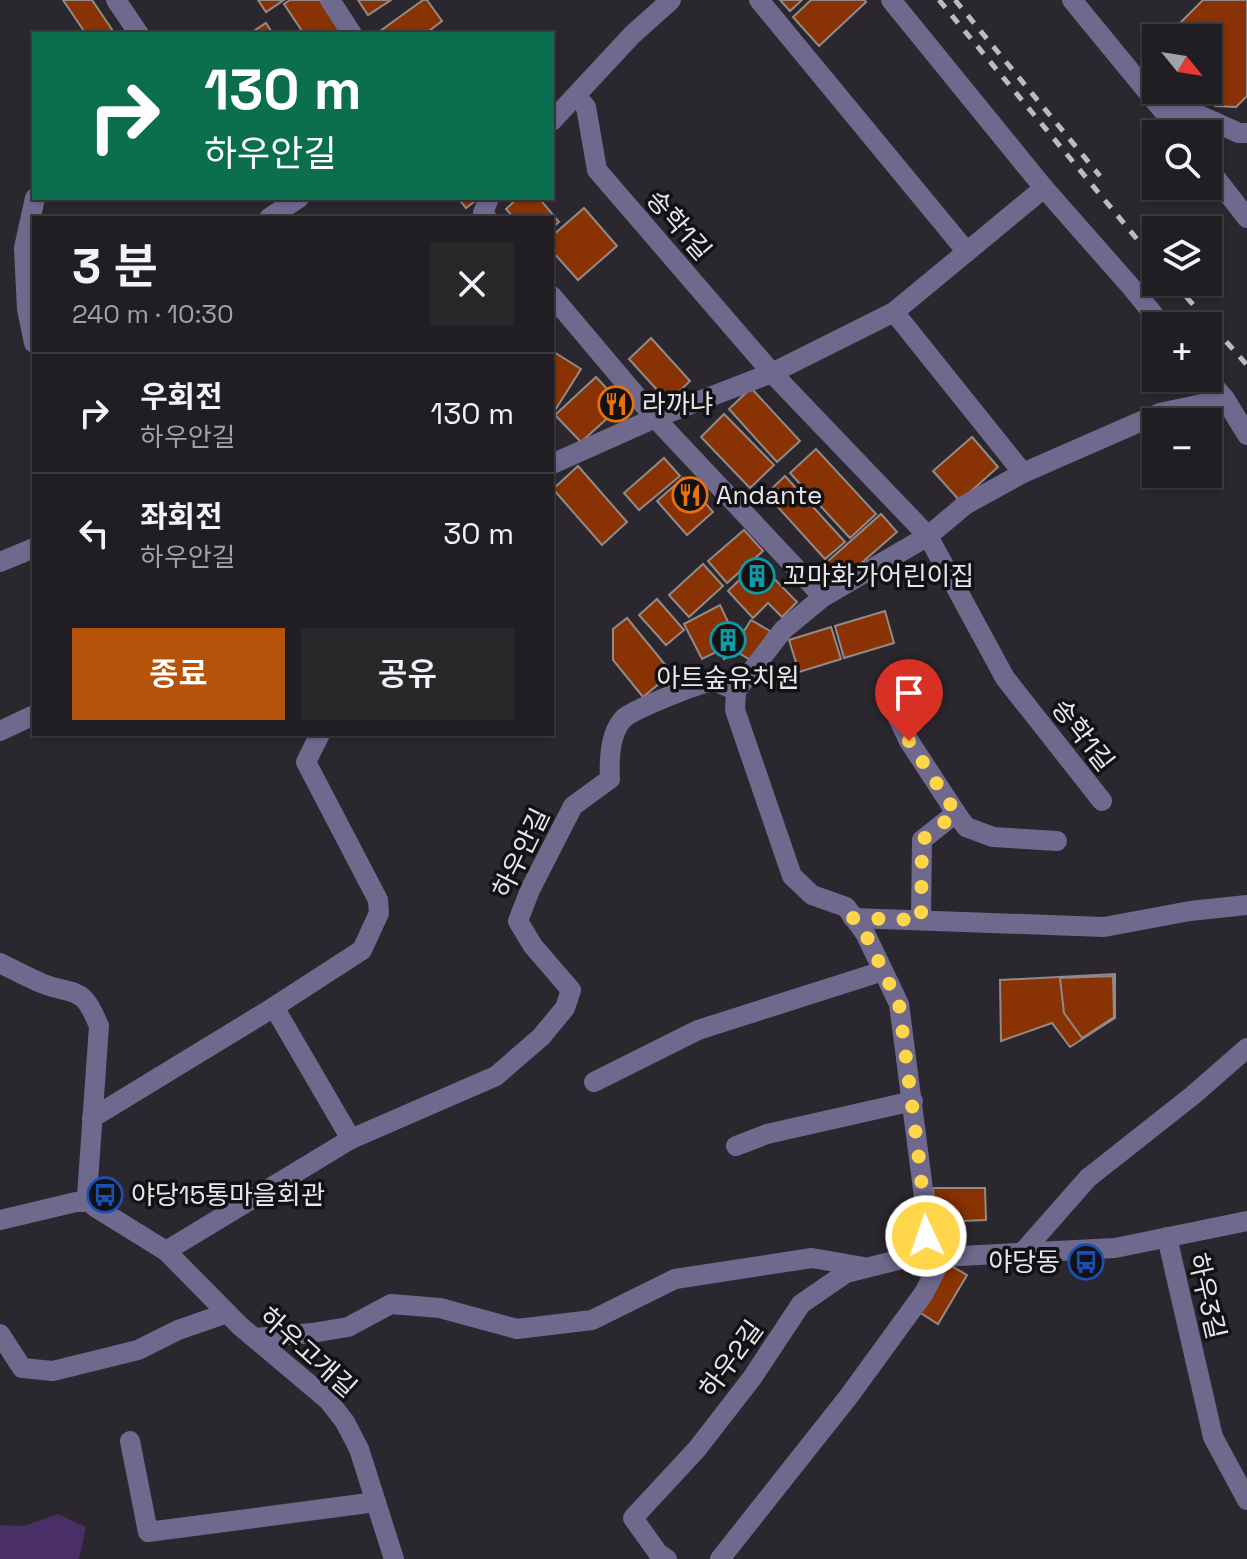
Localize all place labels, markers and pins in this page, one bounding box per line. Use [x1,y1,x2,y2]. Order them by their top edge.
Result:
restaurant icon: 라까냐 [597,385,635,423]
place label: 라까냐 [642,387,714,421]
restaurant icon: Andante [671,476,709,514]
place label: Andante [716,478,822,512]
building icon: 꼬마화가어린이집 [738,557,776,595]
place label: 꼬마화가어린이집 [783,559,974,593]
building icon: 아트숲유치원 [709,621,747,659]
pin [875,659,943,741]
place label: 아트숲유치원 [656,661,800,695]
bus stop icon: 야당15통마을회관 [86,1176,124,1214]
place label: 야당15통마을회관 [131,1178,325,1212]
bus stop icon: 야당동 [1067,1243,1105,1281]
place label: 야당동 [988,1245,1060,1279]

